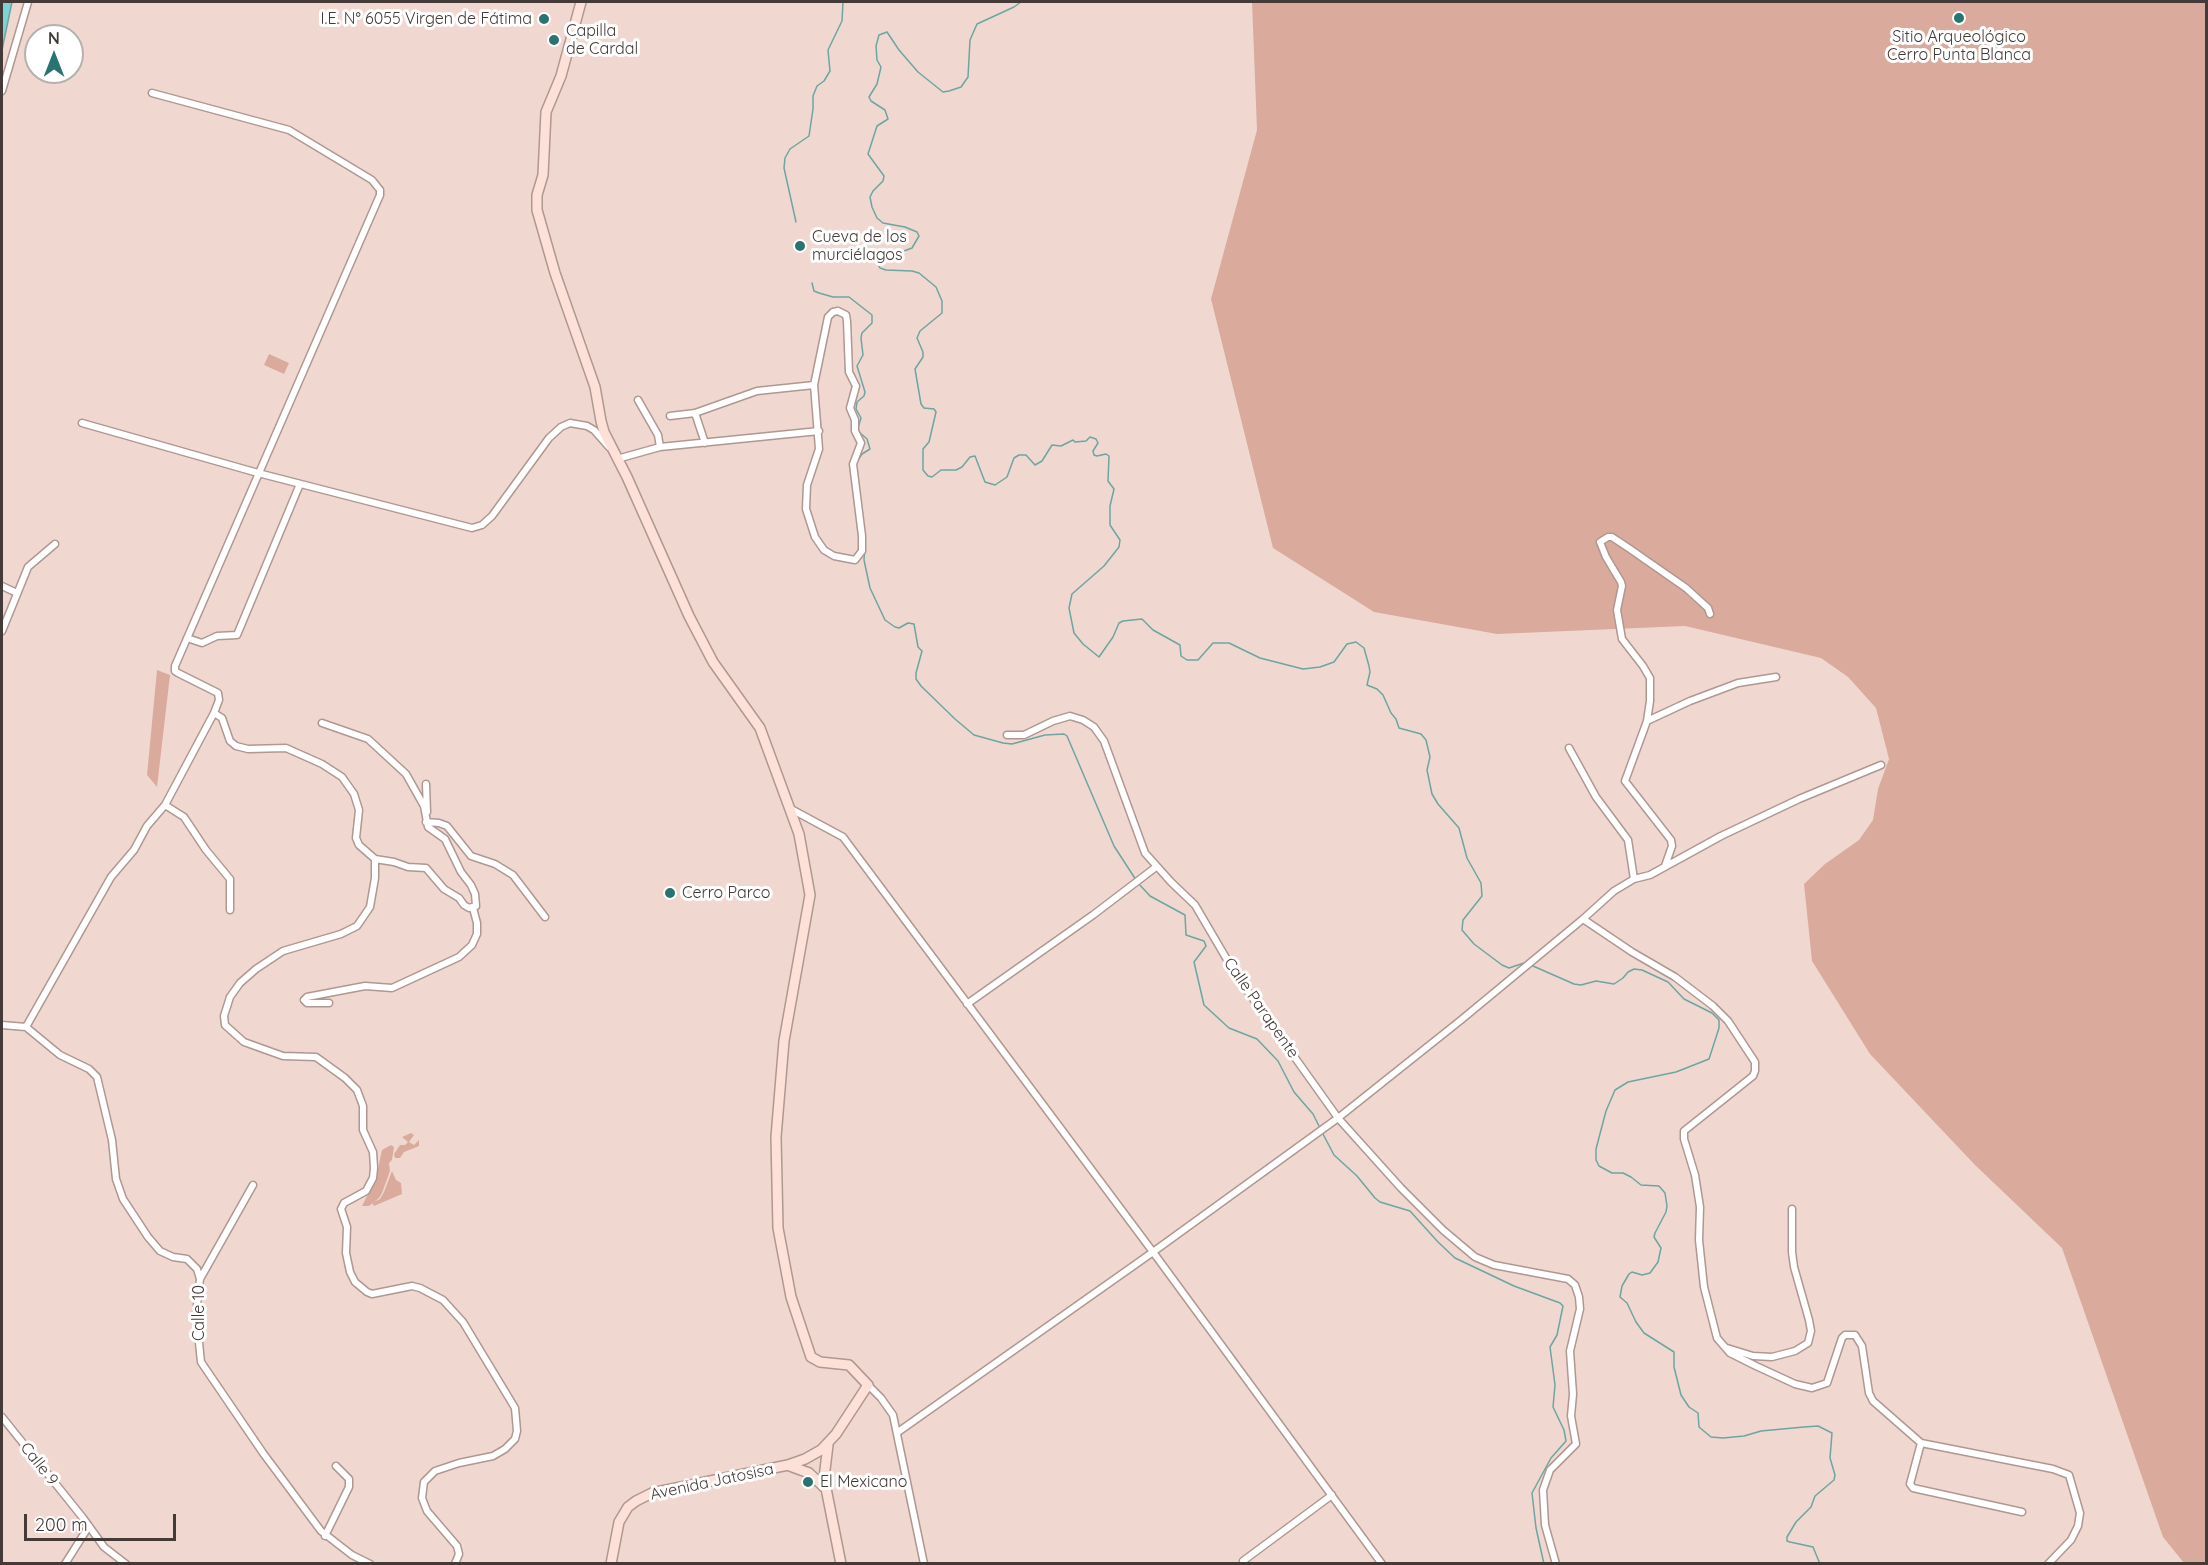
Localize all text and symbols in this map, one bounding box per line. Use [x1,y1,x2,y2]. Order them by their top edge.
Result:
place label: I.E. N° 6055 Virgen de Fátima [321,9,532,29]
marker: Sitio Arqueológico Cerro Punta Blanca [1952,11,1966,25]
marker: I.E. N° 6055 Virgen de Fátima [537,12,551,26]
place label: Capilla de Cardal [566,21,638,59]
north arrow [24,24,84,84]
place label: Sitio Arqueológico Cerro Punta Blanca [1887,27,2031,65]
text: N [48,28,60,48]
marker: Capilla de Cardal [547,33,561,47]
place label: Cueva de los murciélagos [812,227,907,265]
marker: Cueva de los murciélagos [793,239,807,253]
place label: Cerro Parco [682,883,770,903]
marker: Cerro Parco [663,886,677,900]
street label: Calle Parapente [1219,954,1303,1062]
street label: Calle 10 [189,1285,209,1341]
street label: Calle 9 [16,1439,62,1489]
street label: Avenida Jatosisa [648,1460,776,1504]
place label: El Mexicano [820,1472,907,1492]
marker: El Mexicano [801,1475,815,1489]
scale bar [27,1502,178,1540]
text: 200 m [35,1513,88,1536]

